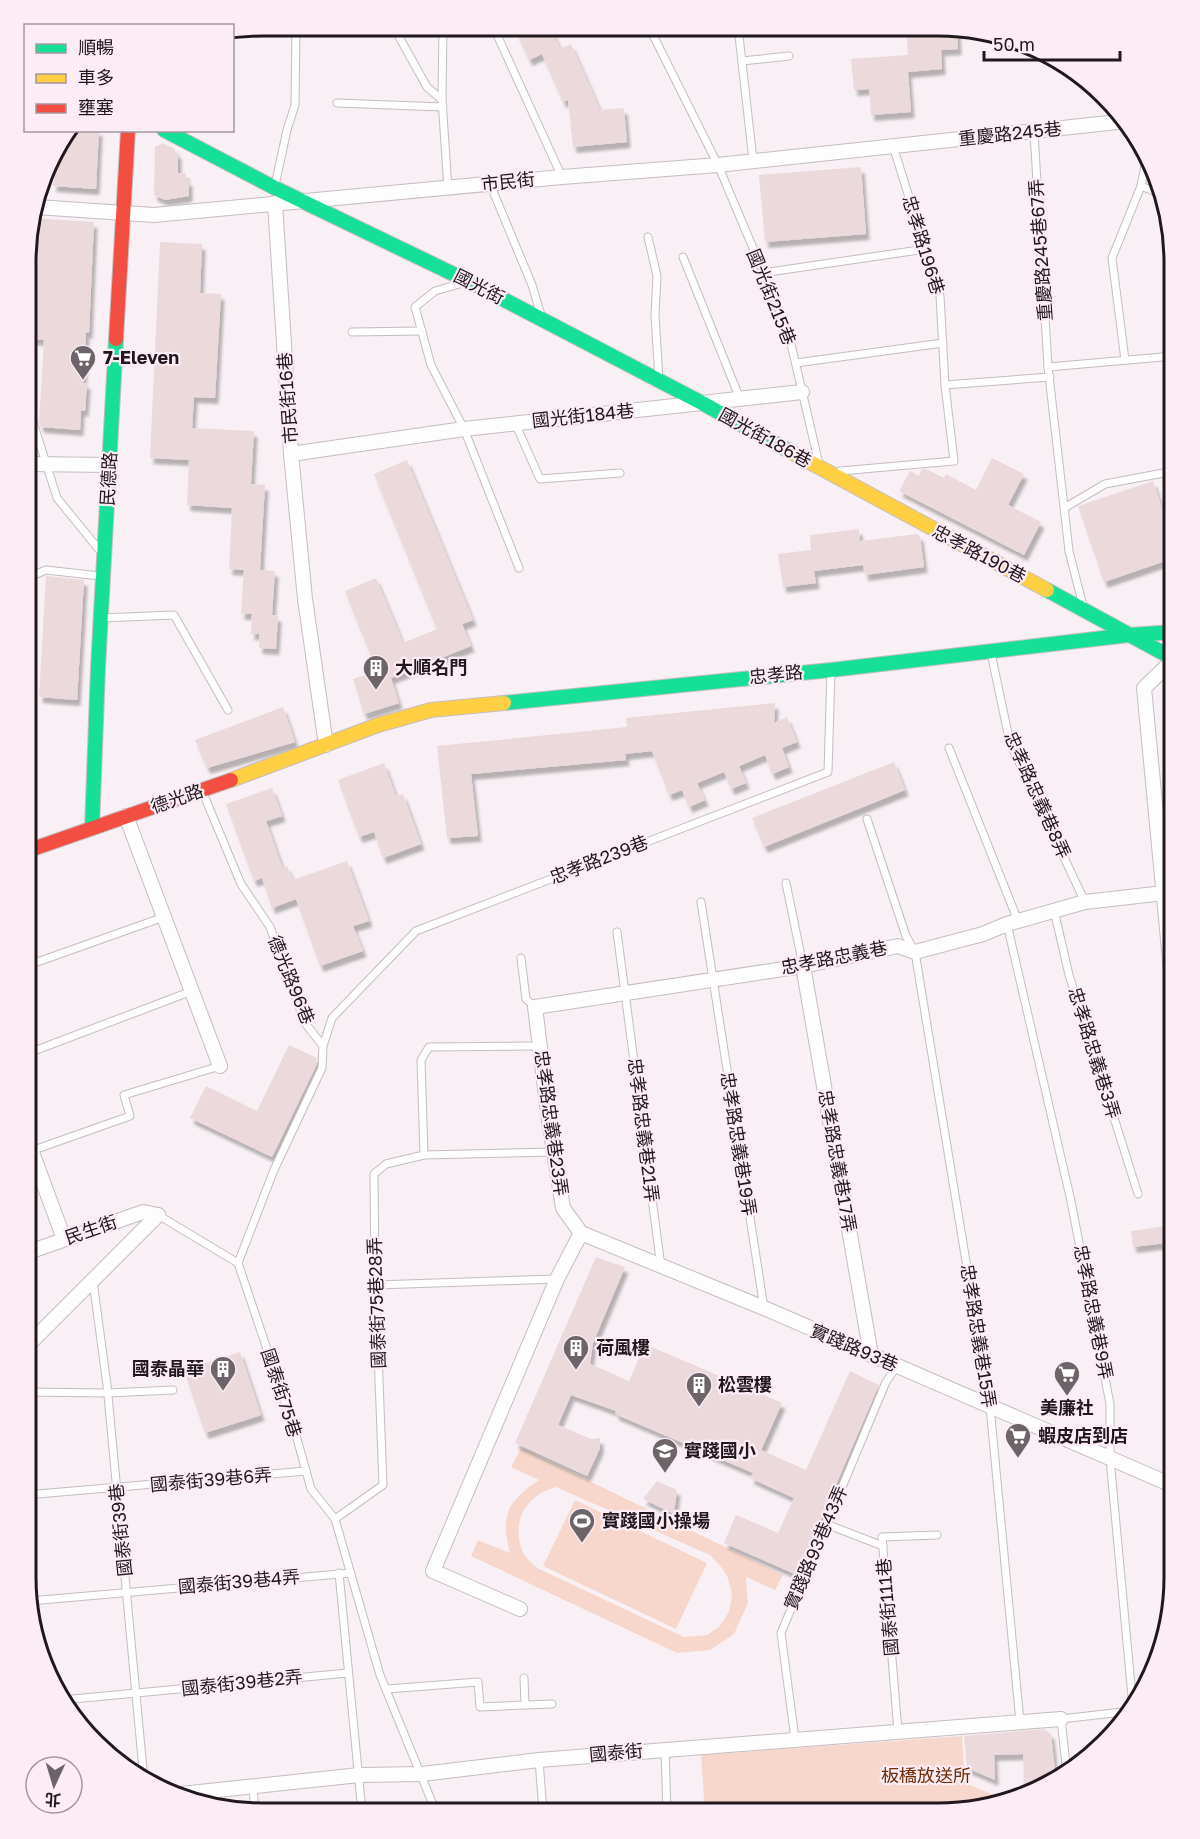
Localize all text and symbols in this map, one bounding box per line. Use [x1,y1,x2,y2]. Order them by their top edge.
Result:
legend [24,24,234,132]
scale bar [984,24,1120,62]
text: 50 m [993,33,1035,55]
text: 順暢 [78,36,114,58]
text: 車多 [78,66,114,88]
text: 壅塞 [78,96,114,118]
street label: 重慶路245巷 [957,117,1063,149]
street label: 市民街 [480,167,536,195]
street label: 重慶路245巷67弄 [1024,178,1056,322]
street label: 忠孝路196巷 [898,192,949,297]
street label: 國光街215巷 [743,245,801,348]
street label: 國光街 [450,264,509,308]
supermarket icon: 7-Eleven [68,343,98,381]
place label: 7-Eleven [103,346,179,368]
street label: 市民街16巷 [273,352,301,445]
street label: 國光街184巷 [531,399,635,431]
street label: 國光街186巷 [715,403,816,472]
street label: 民德路 [96,451,120,506]
street label: 忠孝路190巷 [929,519,1030,587]
building icon: 大順名門 [361,653,391,691]
place label: 大順名門 [395,656,467,678]
street label: 忠孝路 [748,660,804,688]
street label: 忠孝路忠義巷8弄 [1000,728,1076,862]
street label: 德光路 [148,779,206,817]
street label: 忠孝路239巷 [546,830,651,888]
street label: 德光路96巷 [264,932,320,1027]
street label: 忠孝路忠義巷 [779,936,889,978]
street label: 忠孝路忠義巷3弄 [1064,984,1125,1121]
street label: 忠孝路忠義巷23弄 [531,1049,573,1197]
street label: 忠孝路忠義巷21弄 [624,1056,664,1203]
street label: 忠孝路忠義巷19弄 [717,1070,761,1217]
street label: 忠孝路忠義巷17弄 [815,1088,861,1234]
street label: 民生街 [62,1210,120,1248]
street label: 國泰街75巷28弄 [363,1237,389,1369]
street label: 忠孝路忠義巷9弄 [1070,1243,1118,1381]
street label: 忠孝路忠義巷15弄 [957,1262,1001,1409]
street label: 實踐路93巷 [807,1319,902,1375]
building icon: 荷風樓 [561,1333,591,1371]
place label: 荷風樓 [596,1336,650,1358]
street label: 國泰街75巷 [257,1346,307,1440]
building icon: 國泰晶華 [208,1354,238,1392]
place label: 國泰晶華 [132,1357,204,1379]
supermarket icon: 美廉社 [1052,1359,1082,1397]
building icon: 松雲樓 [684,1370,714,1408]
place label: 松雲樓 [718,1373,772,1395]
place label: 美廉社 [1040,1396,1094,1418]
supermarket icon: 蝦皮店到店 [1003,1421,1033,1459]
place label: 蝦皮店到店 [1038,1424,1128,1446]
school or university icon: 實踐國小 [650,1436,680,1474]
place label: 實踐國小 [684,1439,756,1461]
street label: 國泰街39巷6弄 [149,1463,273,1495]
street label: 國泰街39巷 [104,1482,136,1578]
street label: 實踐路93巷43弄 [779,1482,851,1613]
sports icon: 實踐國小操場 [567,1506,597,1544]
place label: 實踐國小操場 [602,1509,710,1531]
street label: 國泰街111巷 [872,1557,902,1657]
street label: 國泰街39巷4弄 [177,1565,301,1597]
street label: 國泰街39巷2弄 [180,1665,304,1699]
street label: 國泰街 [588,1739,644,1765]
north arrow [24,1755,84,1815]
park label: 板橋放送所 [881,1764,971,1786]
text: 北 [44,1789,62,1810]

